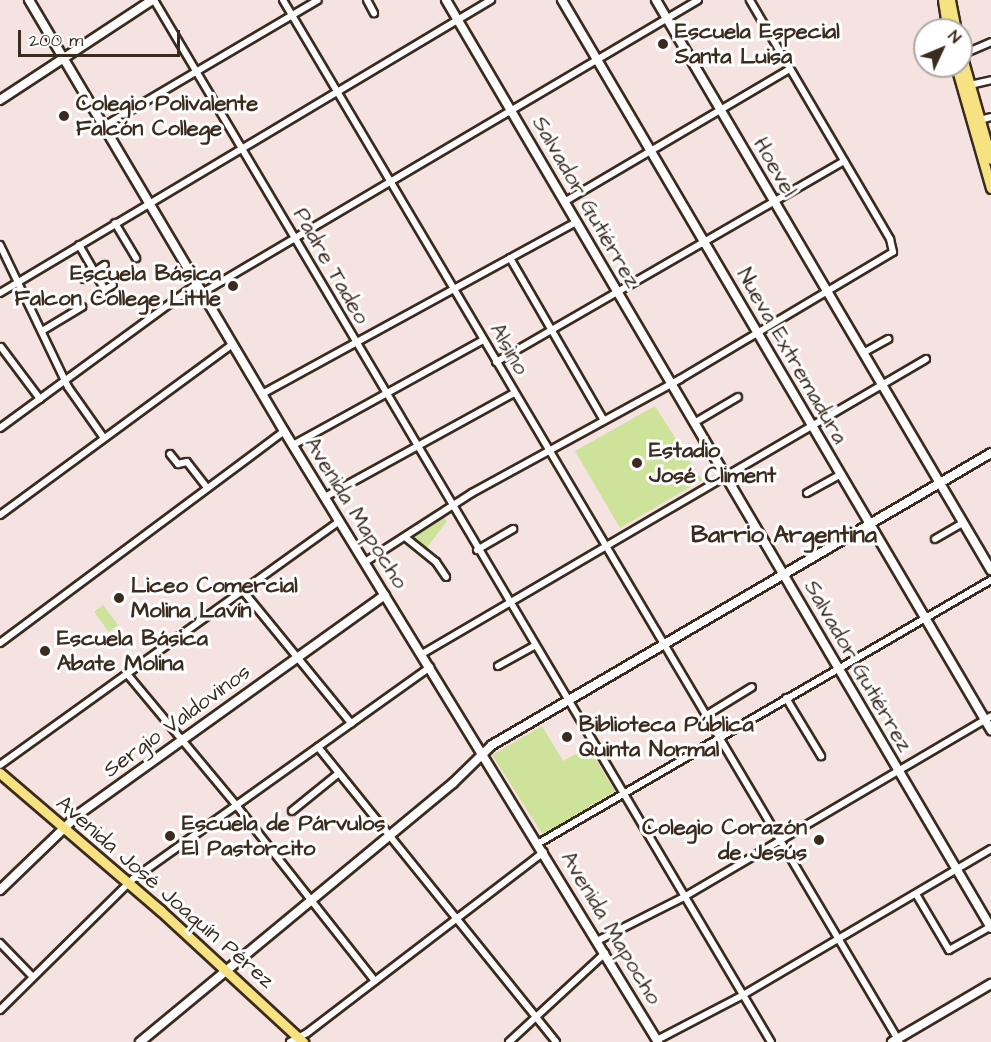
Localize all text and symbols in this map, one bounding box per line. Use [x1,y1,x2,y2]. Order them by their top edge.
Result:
scale bar [21,18,183,56]
place label: Escuela Especial Santa Luisa [675,18,840,70]
north arrow [913,18,973,78]
text: N [943,26,966,48]
text: 200 m [29,28,83,53]
marker: Escuela Especial Santa Luisa [656,37,670,51]
place label: Colegio Polivalente Falcón College [76,90,258,142]
marker: Colegio Polivalente Falcón College [57,109,71,123]
street label: Salvador Gutiérrez [526,112,646,292]
street label: Hoevel [747,133,803,201]
street label: Padre Tadeo [287,203,375,329]
place label: Escuela Básica Falcon College Little [14,260,221,312]
street label: Nueva Extremadura [731,263,853,449]
marker: Escuela Básica Falcon College Little [226,279,240,293]
street label: Alsino [484,318,534,380]
street label: Avenida Mapocho [299,432,413,594]
place label: Estadio José Climent [649,437,776,488]
marker: Estadio José Climent [630,456,644,470]
district label: Barrio Argentina [691,522,877,550]
place label: Liceo Comercial Molina Lavín [131,572,298,624]
street label: Salvador Gutiérrez [798,576,918,756]
marker: Liceo Comercial Molina Lavín [112,591,126,605]
place label: Escuela Básica Abate Molina [57,625,208,676]
marker: Escuela Básica Abate Molina [38,644,52,658]
street label: Sergio Valdovinos [98,659,256,783]
place label: Biblioteca Pública Quinta Normal [579,711,754,762]
marker: Biblioteca Pública Quinta Normal [560,730,574,744]
street label: Avenida José Joaquín Pérez [51,790,279,994]
place label: Escuela de Párvulos El Pastorcito [182,810,385,861]
place label: Colegio Corazón de Jesús [642,814,807,866]
marker: Escuela de Párvulos El Pastorcito [163,829,177,843]
marker: Colegio Corazón de Jesús [812,833,826,847]
street label: Avenida Mapocho [555,847,667,1009]

